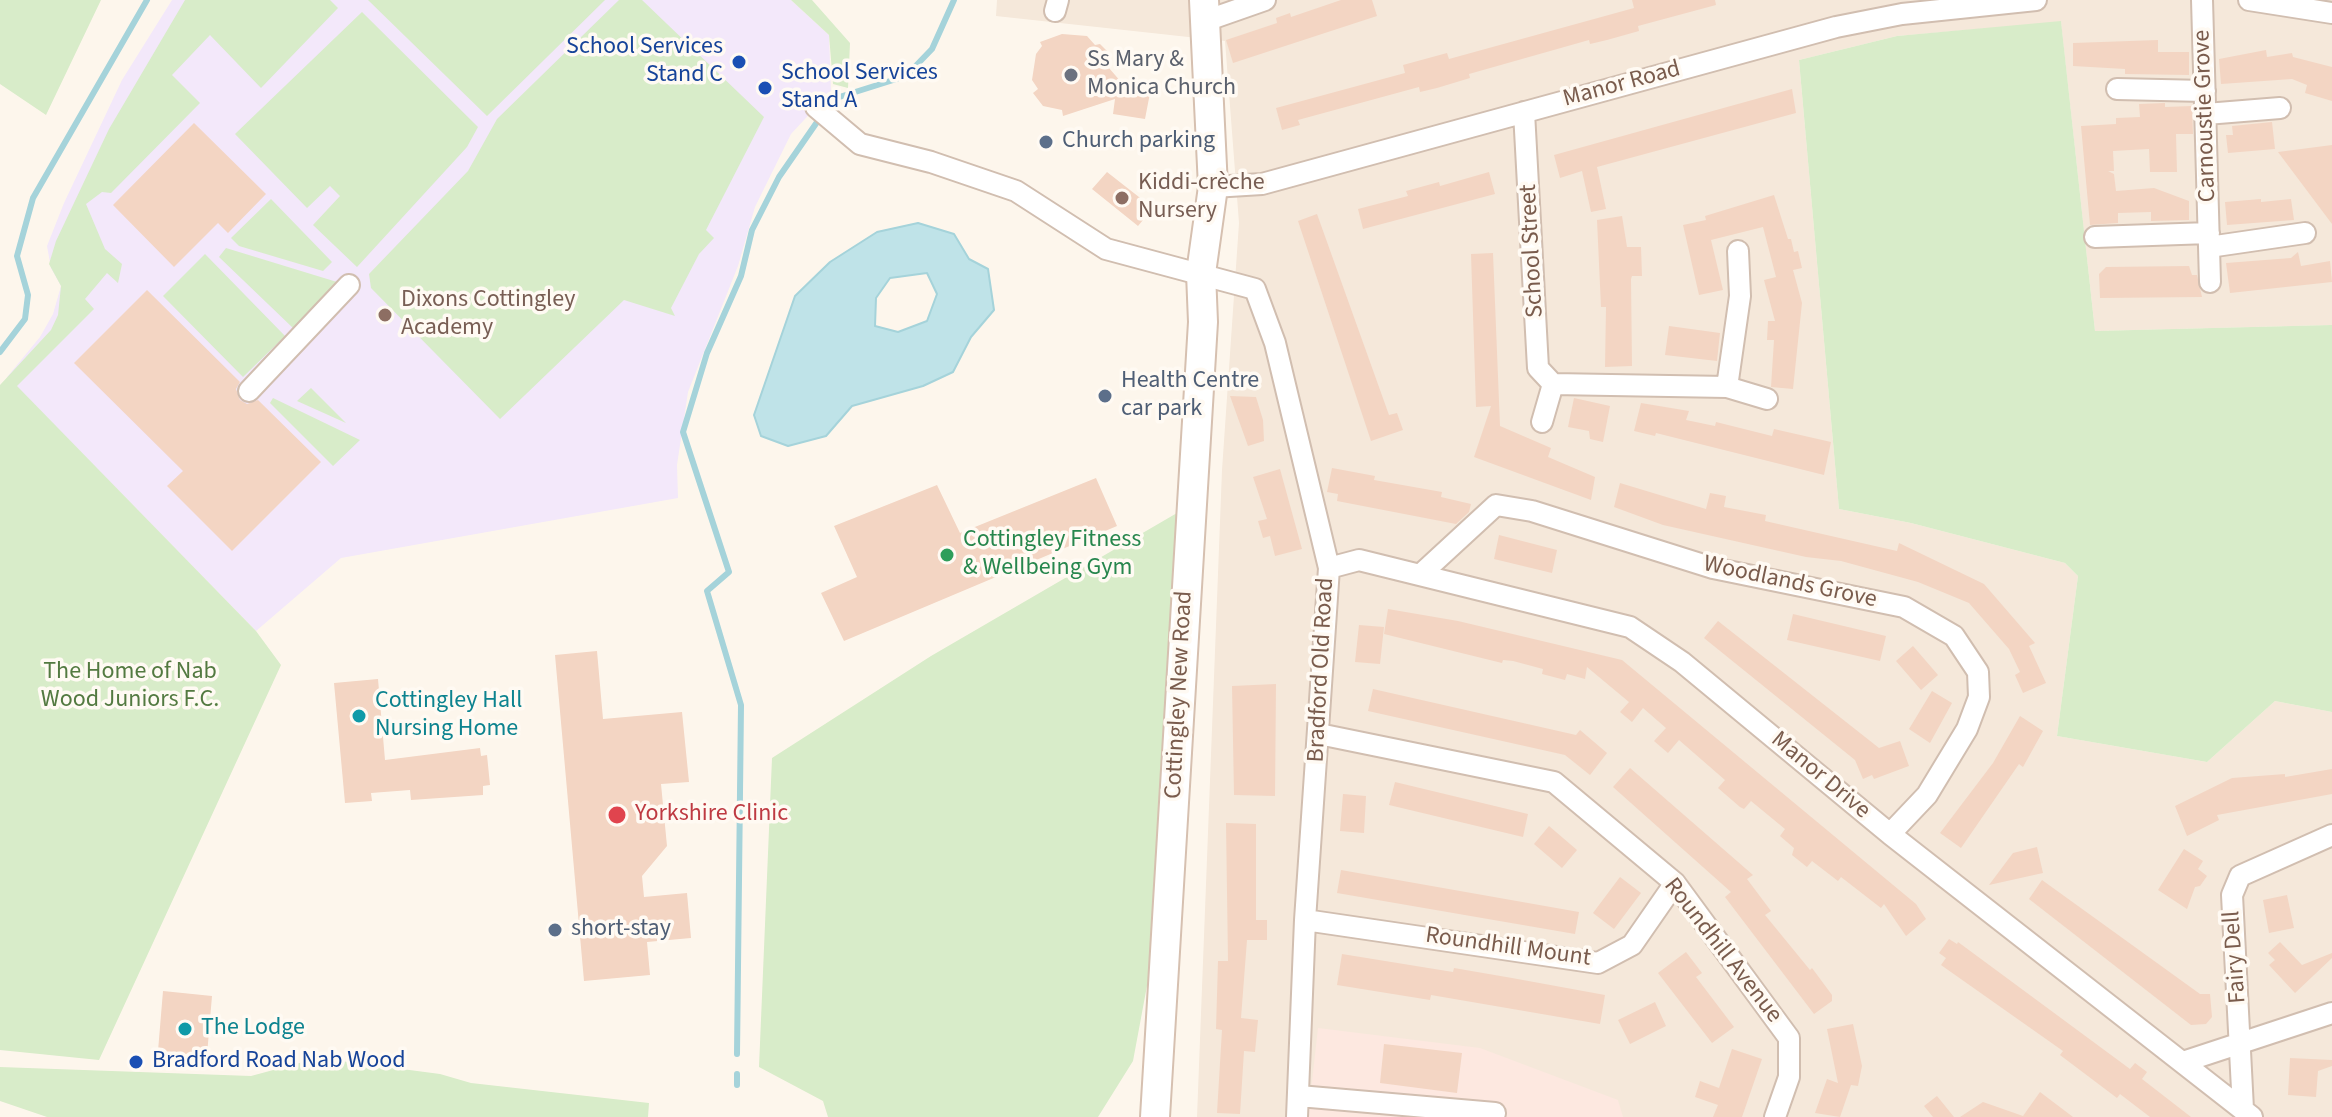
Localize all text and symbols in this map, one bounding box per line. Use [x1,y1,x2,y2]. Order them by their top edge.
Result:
street label: Carnoustie Grove [2189,29,2223,203]
place label: School Services Stand C [566,34,723,90]
place label: Ss Mary & Monica Church [1087,47,1236,103]
marker: School Services Stand C [730,53,748,71]
street label: Manor Road [1560,56,1684,114]
place label: School Services Stand A [781,60,938,116]
marker: Ss Mary & Monica Church [1062,66,1080,84]
marker: School Services Stand A [756,79,774,97]
place label: Church parking [1062,128,1215,156]
marker: Church parking [1037,133,1055,151]
place label: Kiddi-crèche Nursery [1138,170,1265,226]
street label: School Street [1515,183,1551,319]
marker: Kiddi-crèche Nursery [1113,189,1131,207]
place label: Dixons Cottingley Academy [401,287,575,343]
marker: Dixons Cottingley Academy [376,306,394,324]
place label: Health Centre car park [1121,368,1259,424]
marker: Health Centre car park [1096,387,1114,405]
place label: Cottingley Fitness & Wellbeing Gym [963,527,1141,583]
marker: Cottingley Fitness & Wellbeing Gym [938,546,956,564]
street label: Woodlands Grove [1701,551,1879,615]
street label: Bradford Old Road [1303,577,1341,763]
street label: Cottingley New Road [1160,590,1200,800]
park label: The Home of Nab Wood Juniors F.C. [41,659,219,715]
place label: Cottingley Hall Nursing Home [375,688,522,744]
marker: Cottingley Hall Nursing Home [350,707,368,725]
street label: Manor Drive [1764,726,1876,826]
place label: Yorkshire Clinic [635,801,788,829]
marker: Yorkshire Clinic [606,804,628,826]
street label: Roundhill Avenue [1657,873,1787,1029]
street label: Fairy Dell [2218,910,2254,1004]
place label: short-stay [571,916,671,944]
marker: short-stay [546,921,564,939]
street label: Roundhill Mount [1423,922,1593,974]
place label: The Lodge [201,1015,305,1043]
marker: The Lodge [176,1020,194,1038]
place label: Bradford Road Nab Wood [152,1048,405,1076]
marker: Bradford Road Nab Wood [127,1053,145,1071]

